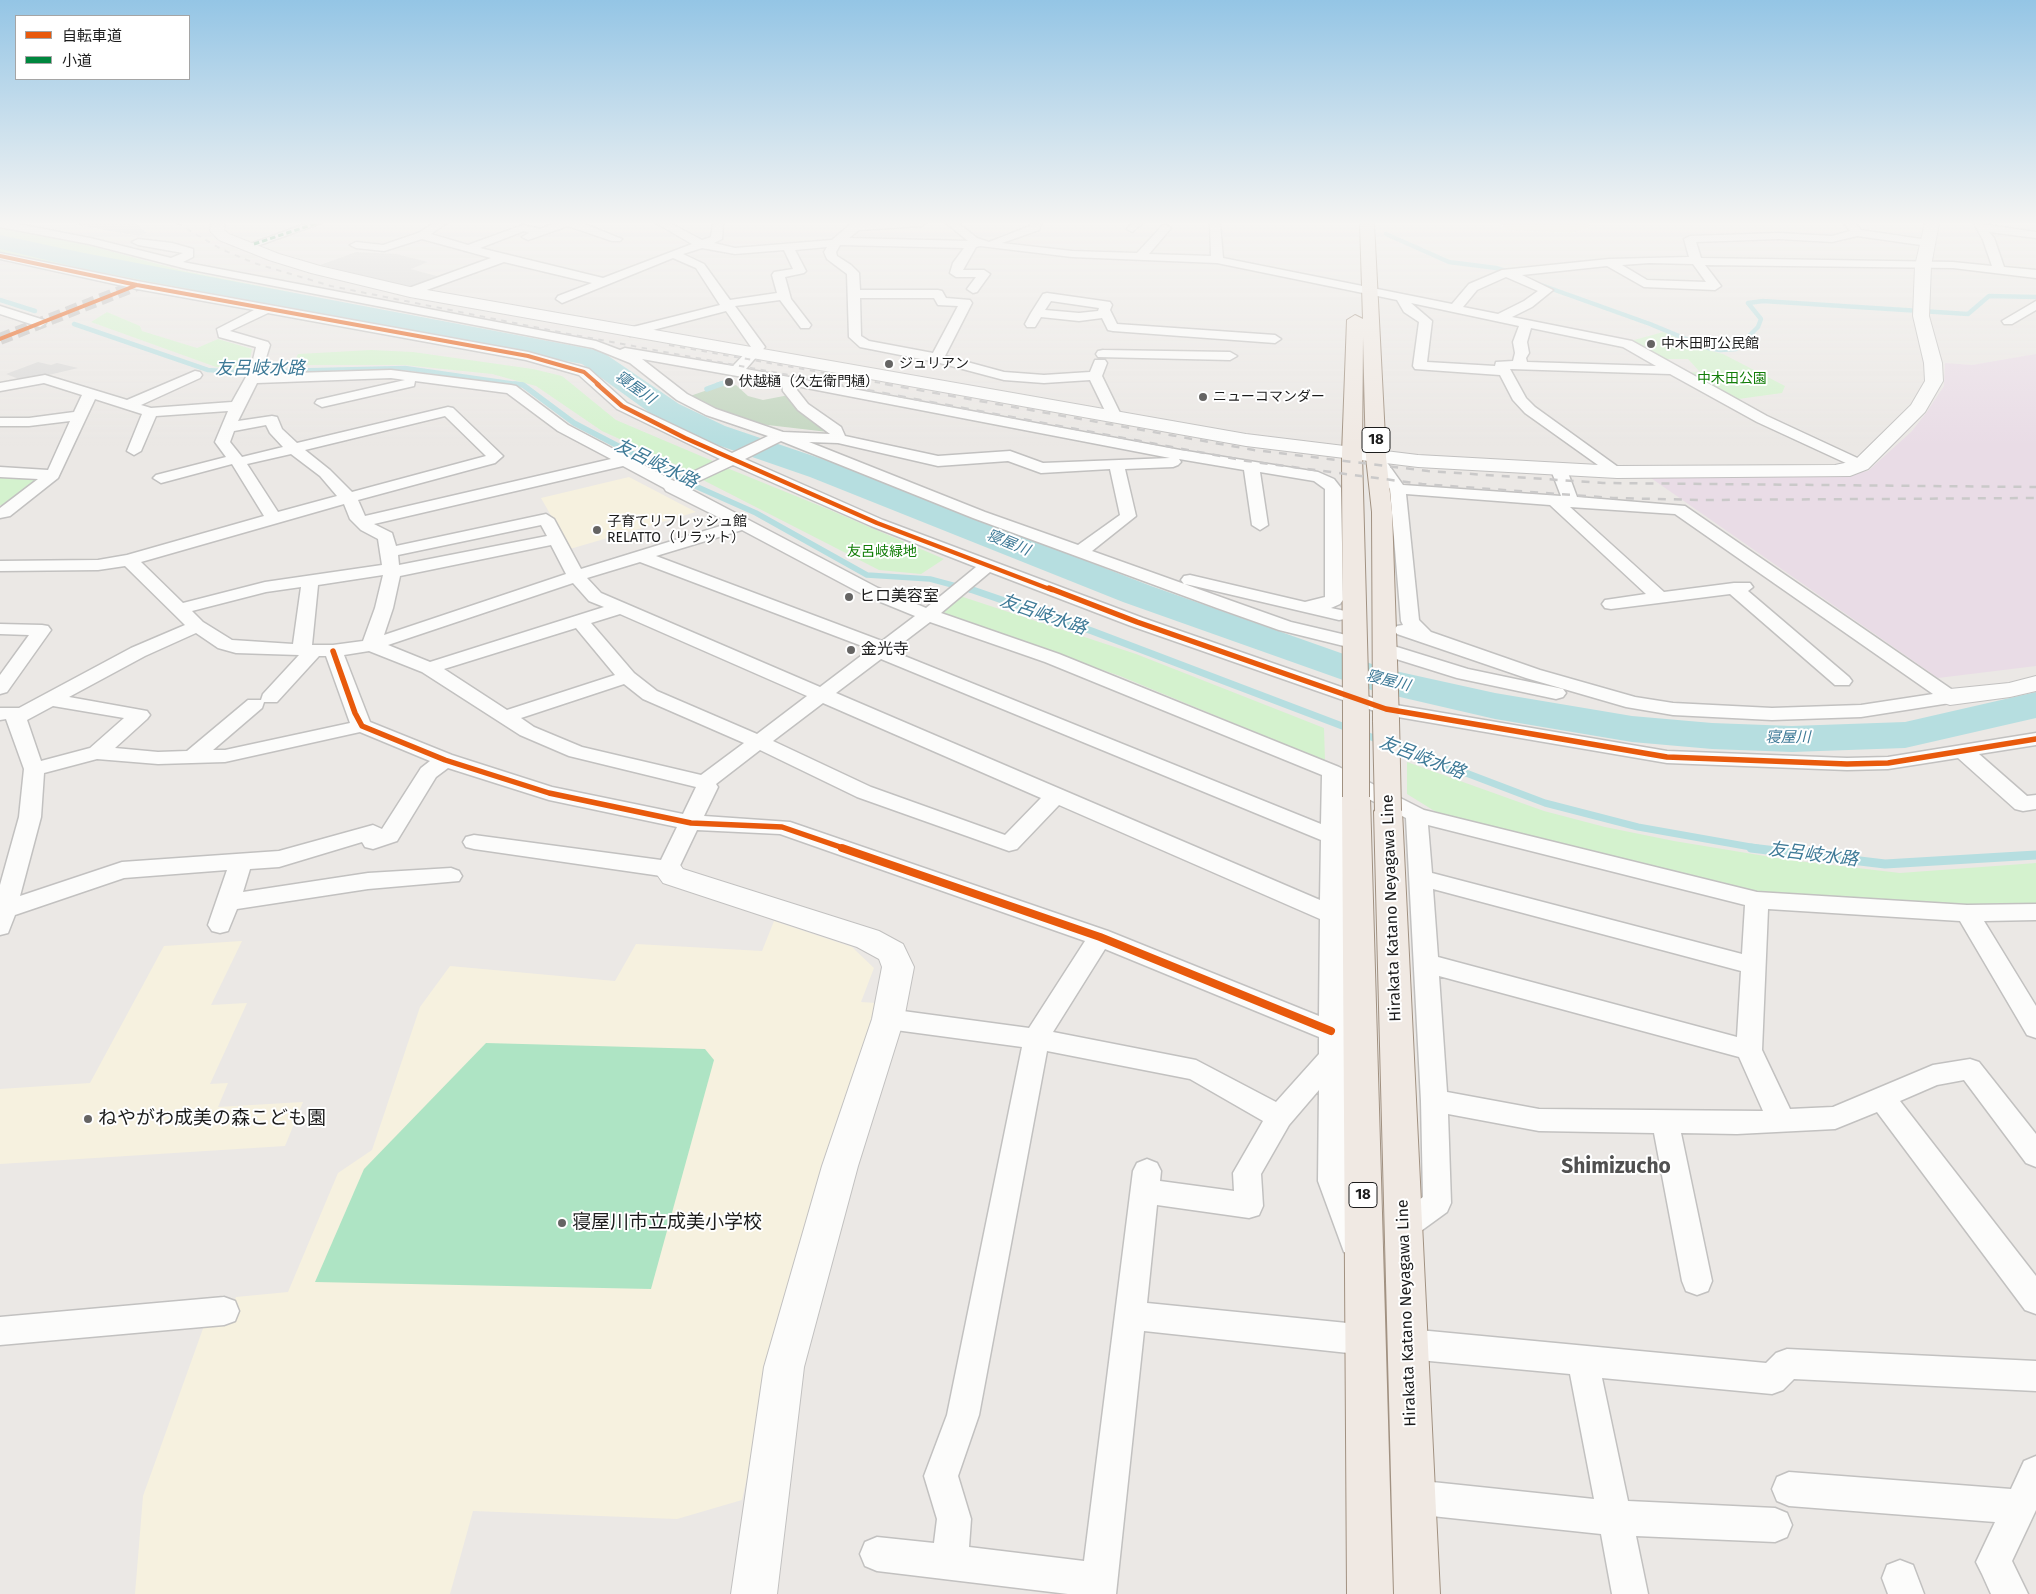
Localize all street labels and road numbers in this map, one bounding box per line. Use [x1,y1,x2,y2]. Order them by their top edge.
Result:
road number: 18 [1362,428,1390,452]
street label: Hirakata Katano Neyagawa Line [1378,794,1406,1022]
road number: 18 [1349,1182,1377,1208]
street label: Hirakata Katano Neyagawa Line [1393,1199,1421,1427]

